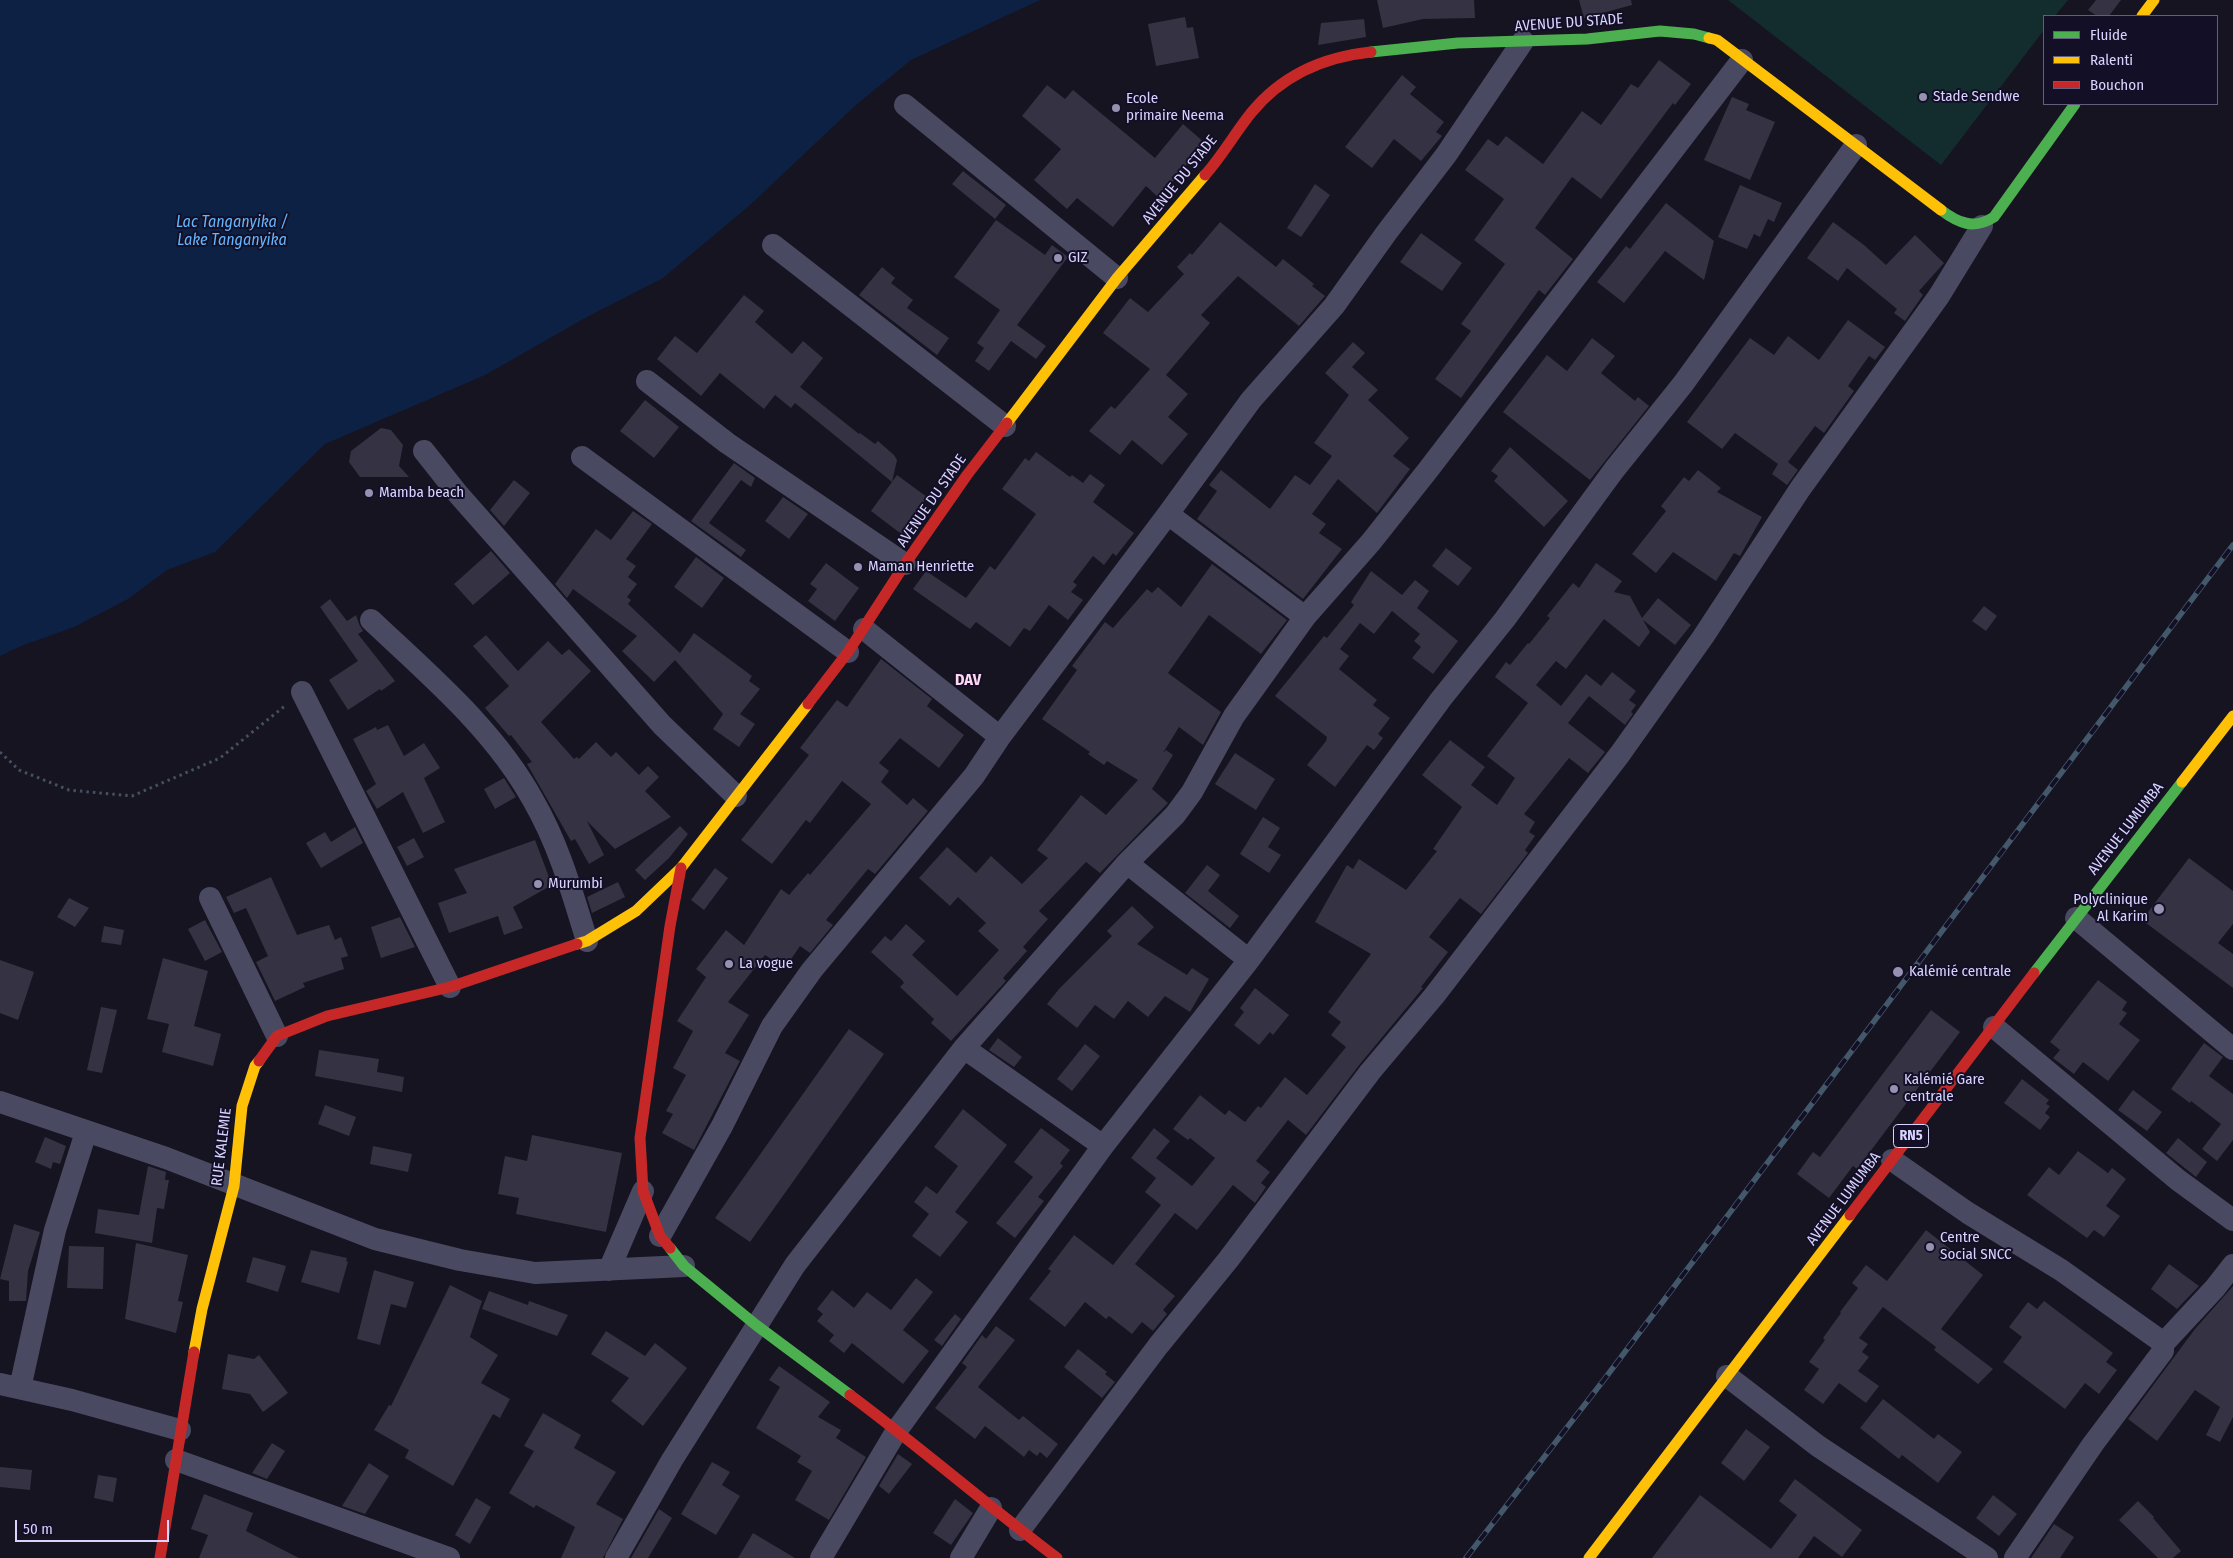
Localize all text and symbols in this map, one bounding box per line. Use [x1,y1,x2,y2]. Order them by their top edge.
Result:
street label: AVENUE DU STADE [1514,10,1624,36]
legend [2043,15,2218,105]
text: Fluide [2090,26,2127,44]
text: Ralenti [2090,51,2133,69]
text: Bouchon [2090,76,2144,94]
place label: Stade Sendwe [1933,88,2020,106]
place label: Ecole primaire Neema [1126,90,1224,125]
marker: Stade Sendwe [1917,91,1929,103]
marker: Ecole primaire Neema [1110,102,1122,114]
street label: AVENUE DU STADE [1139,132,1221,228]
water label: Lac Tanganyika / Lake Tanganyika [176,213,288,251]
place label: GIZ [1068,249,1088,267]
marker: GIZ [1052,252,1064,264]
street label: AVENUE DU STADE [893,451,971,551]
place label: Mamba beach [379,484,464,502]
marker: Mamba beach [363,487,375,499]
place label: Maman Henriette [868,558,974,576]
marker: Maman Henriette [852,561,864,573]
district label: DAV [955,671,981,691]
street label: AVENUE LUMUMBA [2084,779,2168,879]
place label: Murumbi [548,875,603,893]
marker: Murumbi [532,878,544,890]
place label: Polyclinique Al Karim [2073,891,2148,926]
marker: Polyclinique Al Karim [2152,902,2166,916]
place label: La vogue [739,955,793,973]
marker: La vogue [723,958,735,970]
place label: Kalémié centrale [1909,963,2011,981]
marker: Kalémié centrale [1891,965,1905,979]
place label: Kalémié Gare centrale [1904,1071,1985,1106]
marker: Kalémié Gare centrale [1888,1083,1900,1095]
street label: RUE KALEMIE [208,1107,236,1187]
road number: RN5 [1894,1124,1928,1148]
street label: AVENUE LUMUMBA [1803,1149,1885,1249]
place label: Centre Social SNCC [1940,1229,2012,1264]
marker: Centre Social SNCC [1924,1241,1936,1253]
scale bar [18,1510,171,1542]
text: 50 m [23,1520,53,1538]

